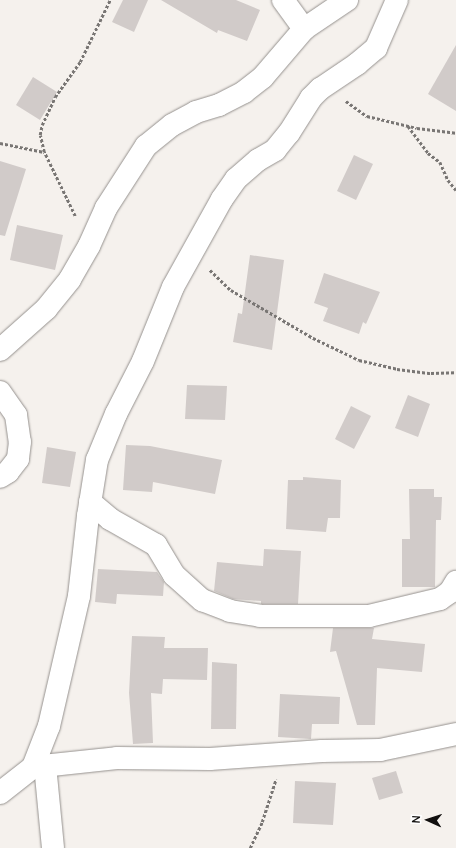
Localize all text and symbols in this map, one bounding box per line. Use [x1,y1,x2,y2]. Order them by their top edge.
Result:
north arrow [408,800,448,840]
text: N [408,815,423,824]

